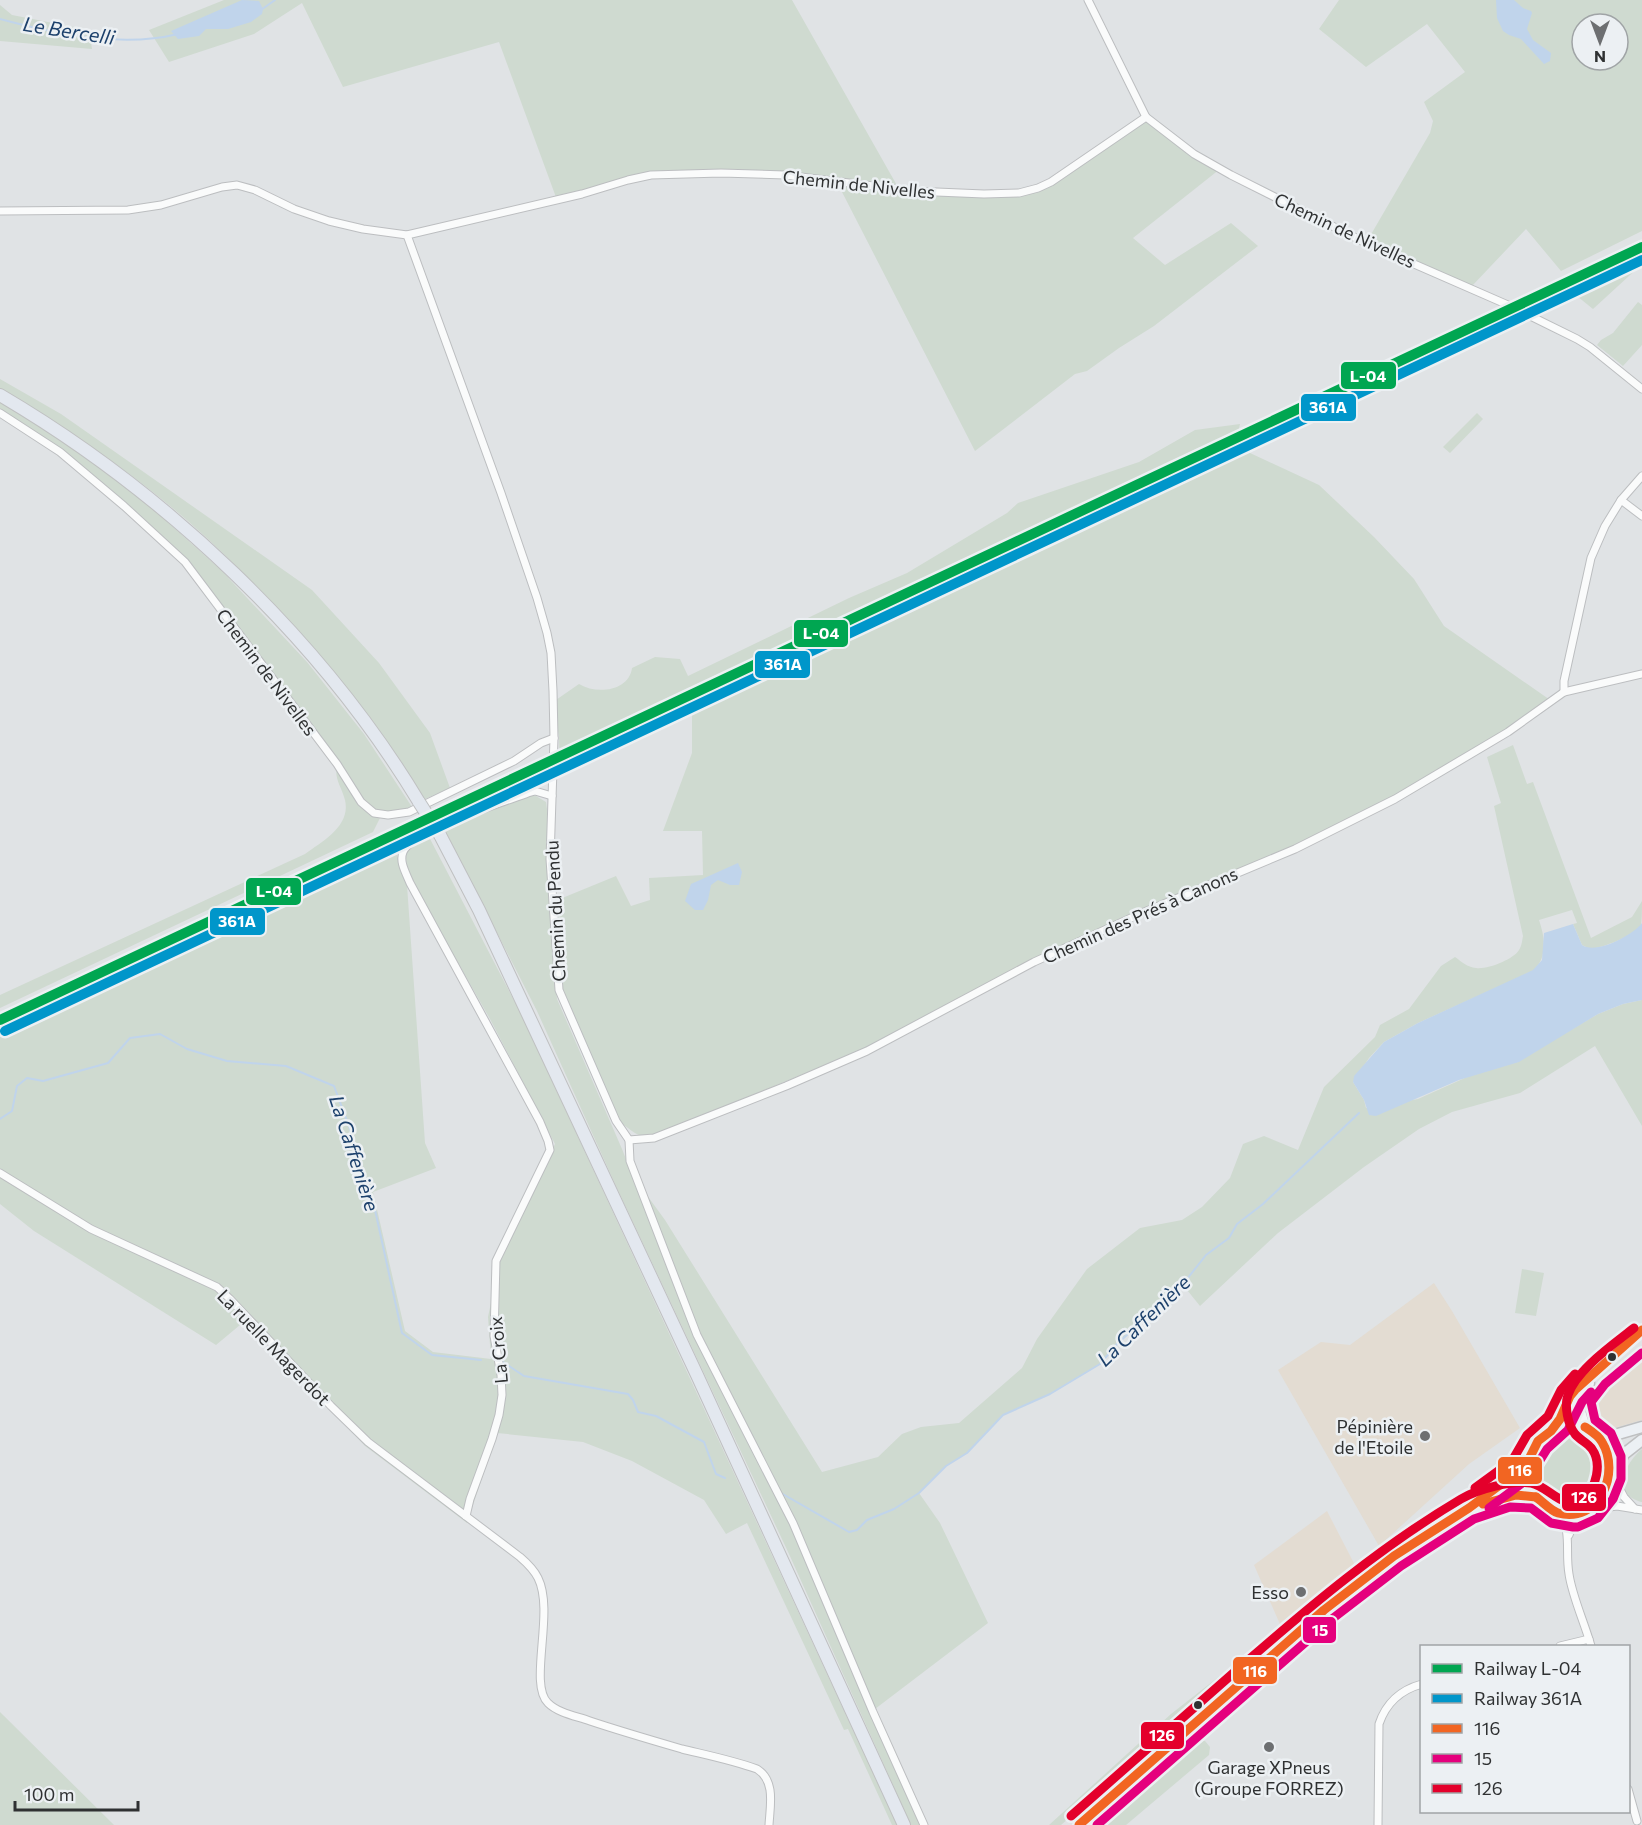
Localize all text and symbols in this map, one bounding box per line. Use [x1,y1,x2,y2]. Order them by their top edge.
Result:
water label: Le Bercelli [21,11,117,49]
north arrow [1570,12,1630,72]
text: N [1594,48,1606,67]
street label: Chemin de Nivelles [782,165,936,203]
street label: Chemin de Nivelles [1271,188,1419,272]
line badge: L-04 [1340,361,1397,390]
text: L-04 [1350,366,1386,385]
line badge: 361A [1300,393,1357,422]
text: 361A [1309,397,1347,416]
street label: Chemin de Nivelles [212,604,322,740]
line badge: L-04 [793,619,849,648]
text: L-04 [803,623,839,642]
line badge: 361A [754,650,811,679]
text: 361A [764,654,802,673]
street label: Chemin du Pendu [540,840,570,982]
street label: Chemin des Prés à Canons [1039,862,1241,968]
line badge: L-04 [245,877,302,906]
text: L-04 [256,881,292,900]
line badge: 361A [209,907,266,936]
text: 361A [218,911,256,930]
water label: La Caffenière [325,1092,385,1215]
water label: La Caffenière [1091,1269,1195,1371]
street label: La ruelle Magerdot [213,1284,335,1410]
street label: La Croix [484,1315,512,1385]
unlabelled marker [1606,1351,1618,1363]
place label: Pépinière de l'Etoile [1334,1415,1413,1458]
marker: Pépinière de l'Etoile [1418,1429,1432,1443]
line badge: 116 [1497,1456,1543,1485]
text: 116 [1508,1460,1532,1479]
line badge: 126 [1561,1483,1607,1512]
text: 126 [1571,1487,1597,1506]
place label: Esso [1251,1581,1289,1603]
marker: Esso [1294,1585,1308,1599]
line badge: 15 [1302,1616,1337,1644]
text: 15 [1312,1620,1328,1639]
legend [1420,1645,1630,1813]
line badge: 116 [1232,1656,1278,1685]
text: Railway L-04 [1474,1657,1581,1679]
text: 116 [1243,1661,1267,1680]
text: Railway 361A [1474,1687,1582,1709]
unlabelled marker [1192,1699,1204,1711]
text: 116 [1474,1717,1500,1739]
line badge: 126 [1140,1721,1185,1750]
text: 126 [1149,1725,1175,1744]
marker: Garage XPneus (Groupe FORREZ) [1262,1740,1276,1754]
text: 15 [1474,1747,1492,1769]
place label: Garage XPneus (Groupe FORREZ) [1194,1756,1344,1799]
scale bar [15,1774,138,1812]
text: 126 [1474,1777,1503,1799]
text: 100 m [24,1783,74,1805]

